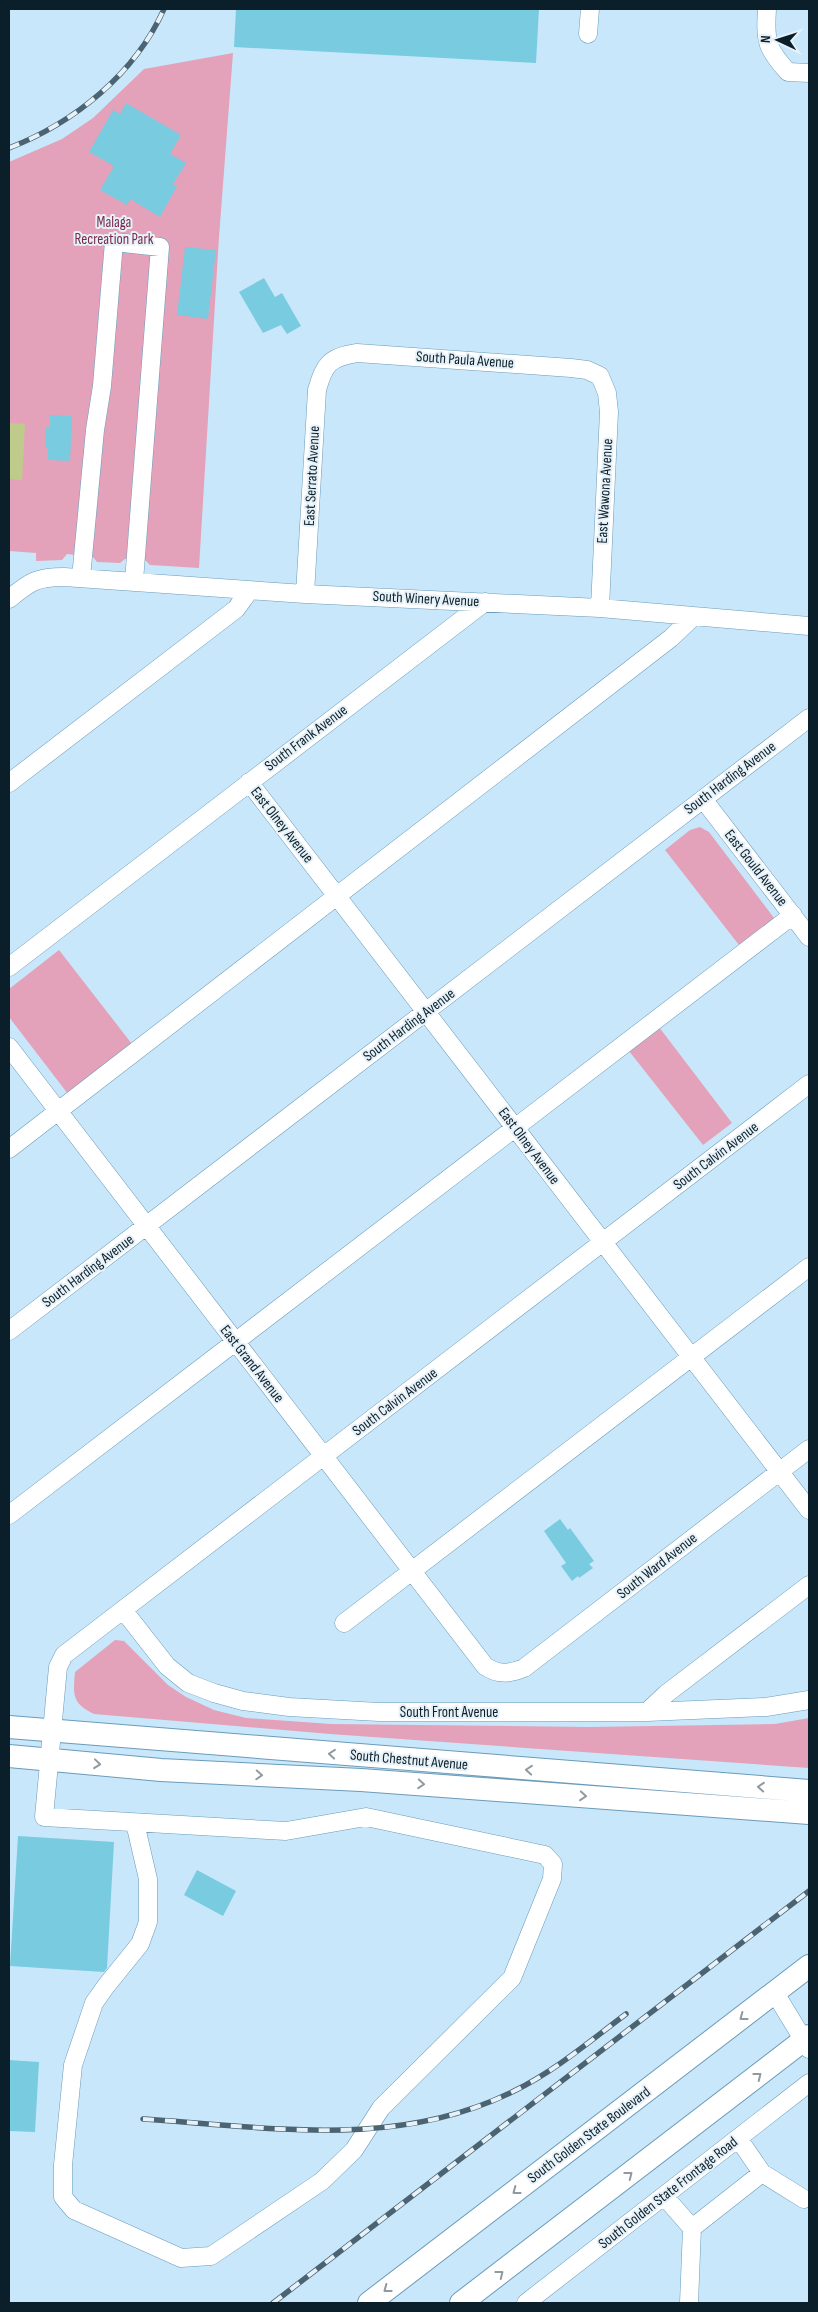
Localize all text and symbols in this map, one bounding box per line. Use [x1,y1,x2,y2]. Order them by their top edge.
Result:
north arrow [753,15,803,65]
text: N [757,35,774,43]
park label: Malaga Recreation Park [75,213,154,249]
street label: South Paula Avenue [415,347,515,373]
street label: East Serrato Avenue [300,425,324,527]
street label: East Wawona Avenue [593,438,617,544]
street label: South Winery Avenue [372,587,480,611]
street label: South Frank Avenue [261,701,351,775]
street label: South Harding Avenue [680,737,780,819]
street label: East Olney Avenue [246,783,318,867]
street label: East Gould Avenue [720,826,792,910]
street label: South Harding Avenue [359,984,459,1066]
street label: East Olney Avenue [494,1104,564,1188]
street label: South Calvin Avenue [670,1118,762,1194]
street label: South Harding Avenue [38,1230,138,1312]
street label: East Grand Avenue [216,1321,288,1407]
street label: South Calvin Avenue [349,1364,441,1440]
street label: South Ward Avenue [613,1529,701,1603]
street label: South Front Avenue [400,1703,498,1722]
street label: South Chestnut Avenue [349,1745,469,1775]
one-way arrow [328,1748,336,1759]
one-way arrow [93,1758,101,1769]
one-way arrow [525,1765,533,1776]
one-way arrow [255,1769,263,1780]
one-way arrow [417,1778,425,1789]
one-way arrow [756,1782,764,1793]
one-way arrow [579,1790,587,1801]
one-way arrow [740,2012,749,2020]
one-way arrow [752,2073,761,2081]
street label: South Golden State Boulevard [524,2083,654,2187]
street label: South Golden State Frontage Road [595,2133,741,2253]
one-way arrow [623,2172,632,2180]
one-way arrow [513,2185,522,2193]
one-way arrow [494,2271,503,2279]
one-way arrow [384,2284,393,2293]

